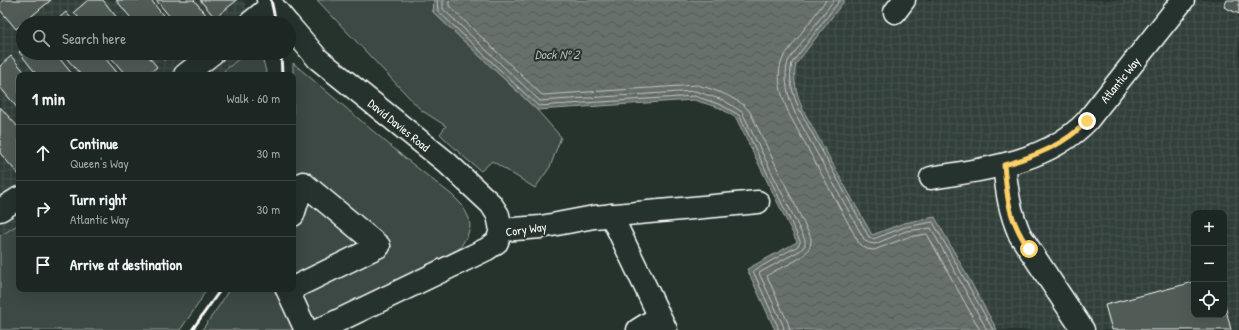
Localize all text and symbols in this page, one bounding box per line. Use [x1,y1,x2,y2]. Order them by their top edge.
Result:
search box [16,16,296,60]
icon: search [30,27,52,49]
text: Search here [62,28,126,49]
water label: Dock Nº 2 [535,45,581,63]
street label: Atlantic Way [1096,53,1144,107]
text: 1 min [32,87,65,110]
text: Walk · 60 m [227,89,280,107]
street label: David Davies Road [364,95,434,155]
route end [1078,112,1096,130]
text: Continue [70,133,118,154]
icon: ahead [32,142,54,164]
text: 30 m [257,144,280,162]
text: Queen's Way [70,154,129,172]
text: Turn right [70,189,126,210]
icon: right [32,198,54,220]
text: 30 m [257,200,280,218]
text: Atlantic Way [70,210,129,228]
map controls [1191,210,1227,318]
button: + [1191,210,1227,246]
street label: Cory Way [504,218,548,240]
route start [1020,240,1038,258]
button: − [1191,246,1227,282]
icon: arrive [32,254,54,276]
text: Arrive at destination [70,254,182,275]
button: locate [1191,282,1227,318]

